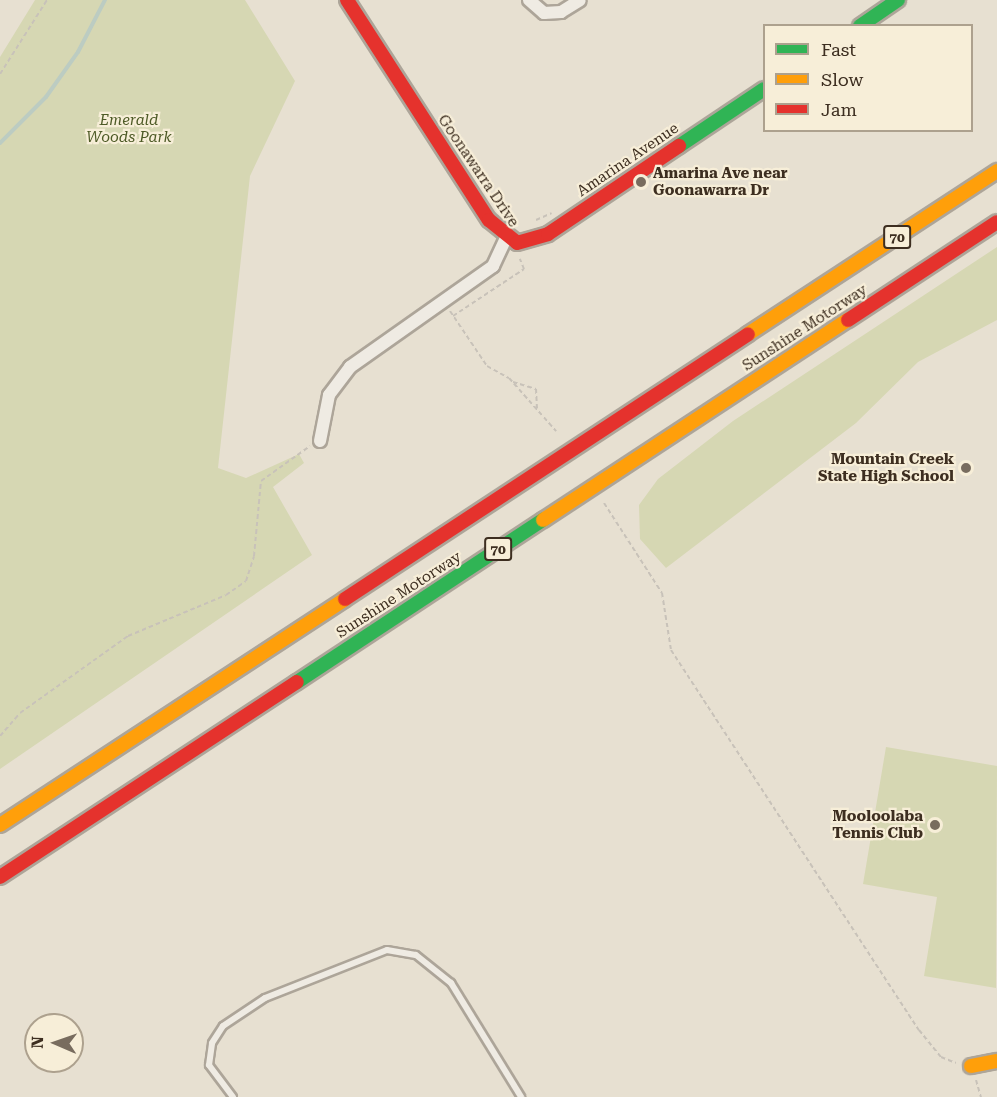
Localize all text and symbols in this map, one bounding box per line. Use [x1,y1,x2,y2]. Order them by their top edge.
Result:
legend [763,24,973,132]
text: Fast [821,39,856,60]
text: Slow [821,69,863,90]
text: Jam [821,99,857,120]
park label: Emerald Woods Park [86,111,172,146]
street label: Goonawarra Drive [434,111,522,231]
street label: Amarina Avenue [574,119,682,201]
place label: Amarina Ave near Goonawarra Dr [653,164,788,199]
marker: Amarina Ave near Goonawarra Dr [634,175,648,189]
road number: 70 [882,226,912,248]
street label: Sunshine Motorway [739,281,871,375]
place label: Mountain Creek State High School [818,450,954,485]
marker: Mountain Creek State High School [959,461,973,475]
road number: 70 [483,538,513,560]
street label: Sunshine Motorway [333,548,465,642]
place label: Mooloolaba Tennis Club [832,807,923,842]
marker: Mooloolaba Tennis Club [928,818,942,832]
north arrow [24,1013,84,1073]
text: N [28,1036,47,1049]

